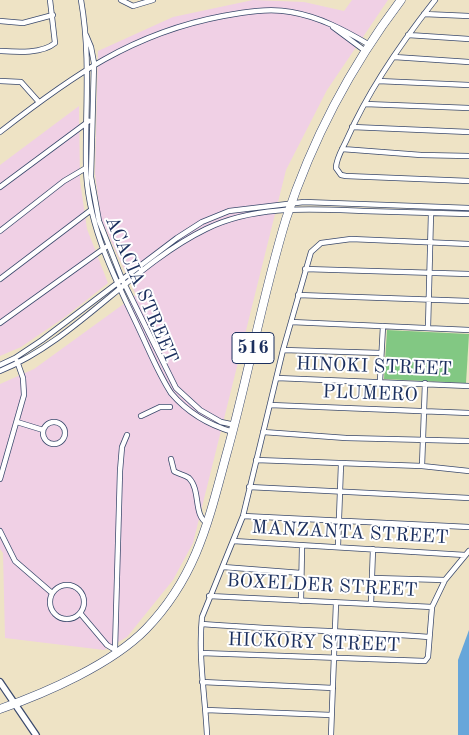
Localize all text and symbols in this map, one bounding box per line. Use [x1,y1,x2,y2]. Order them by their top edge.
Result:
street label: ACACIA STREET [100,213,182,367]
road number: 516 [232,332,274,363]
street label: HINOKI STREET [296,353,452,381]
street label: PLUMERO [322,381,418,407]
street label: MANZANTA STREET [251,516,449,550]
street label: BOXELDER STREET [226,570,418,602]
street label: HICKORY STREET [227,629,401,657]

